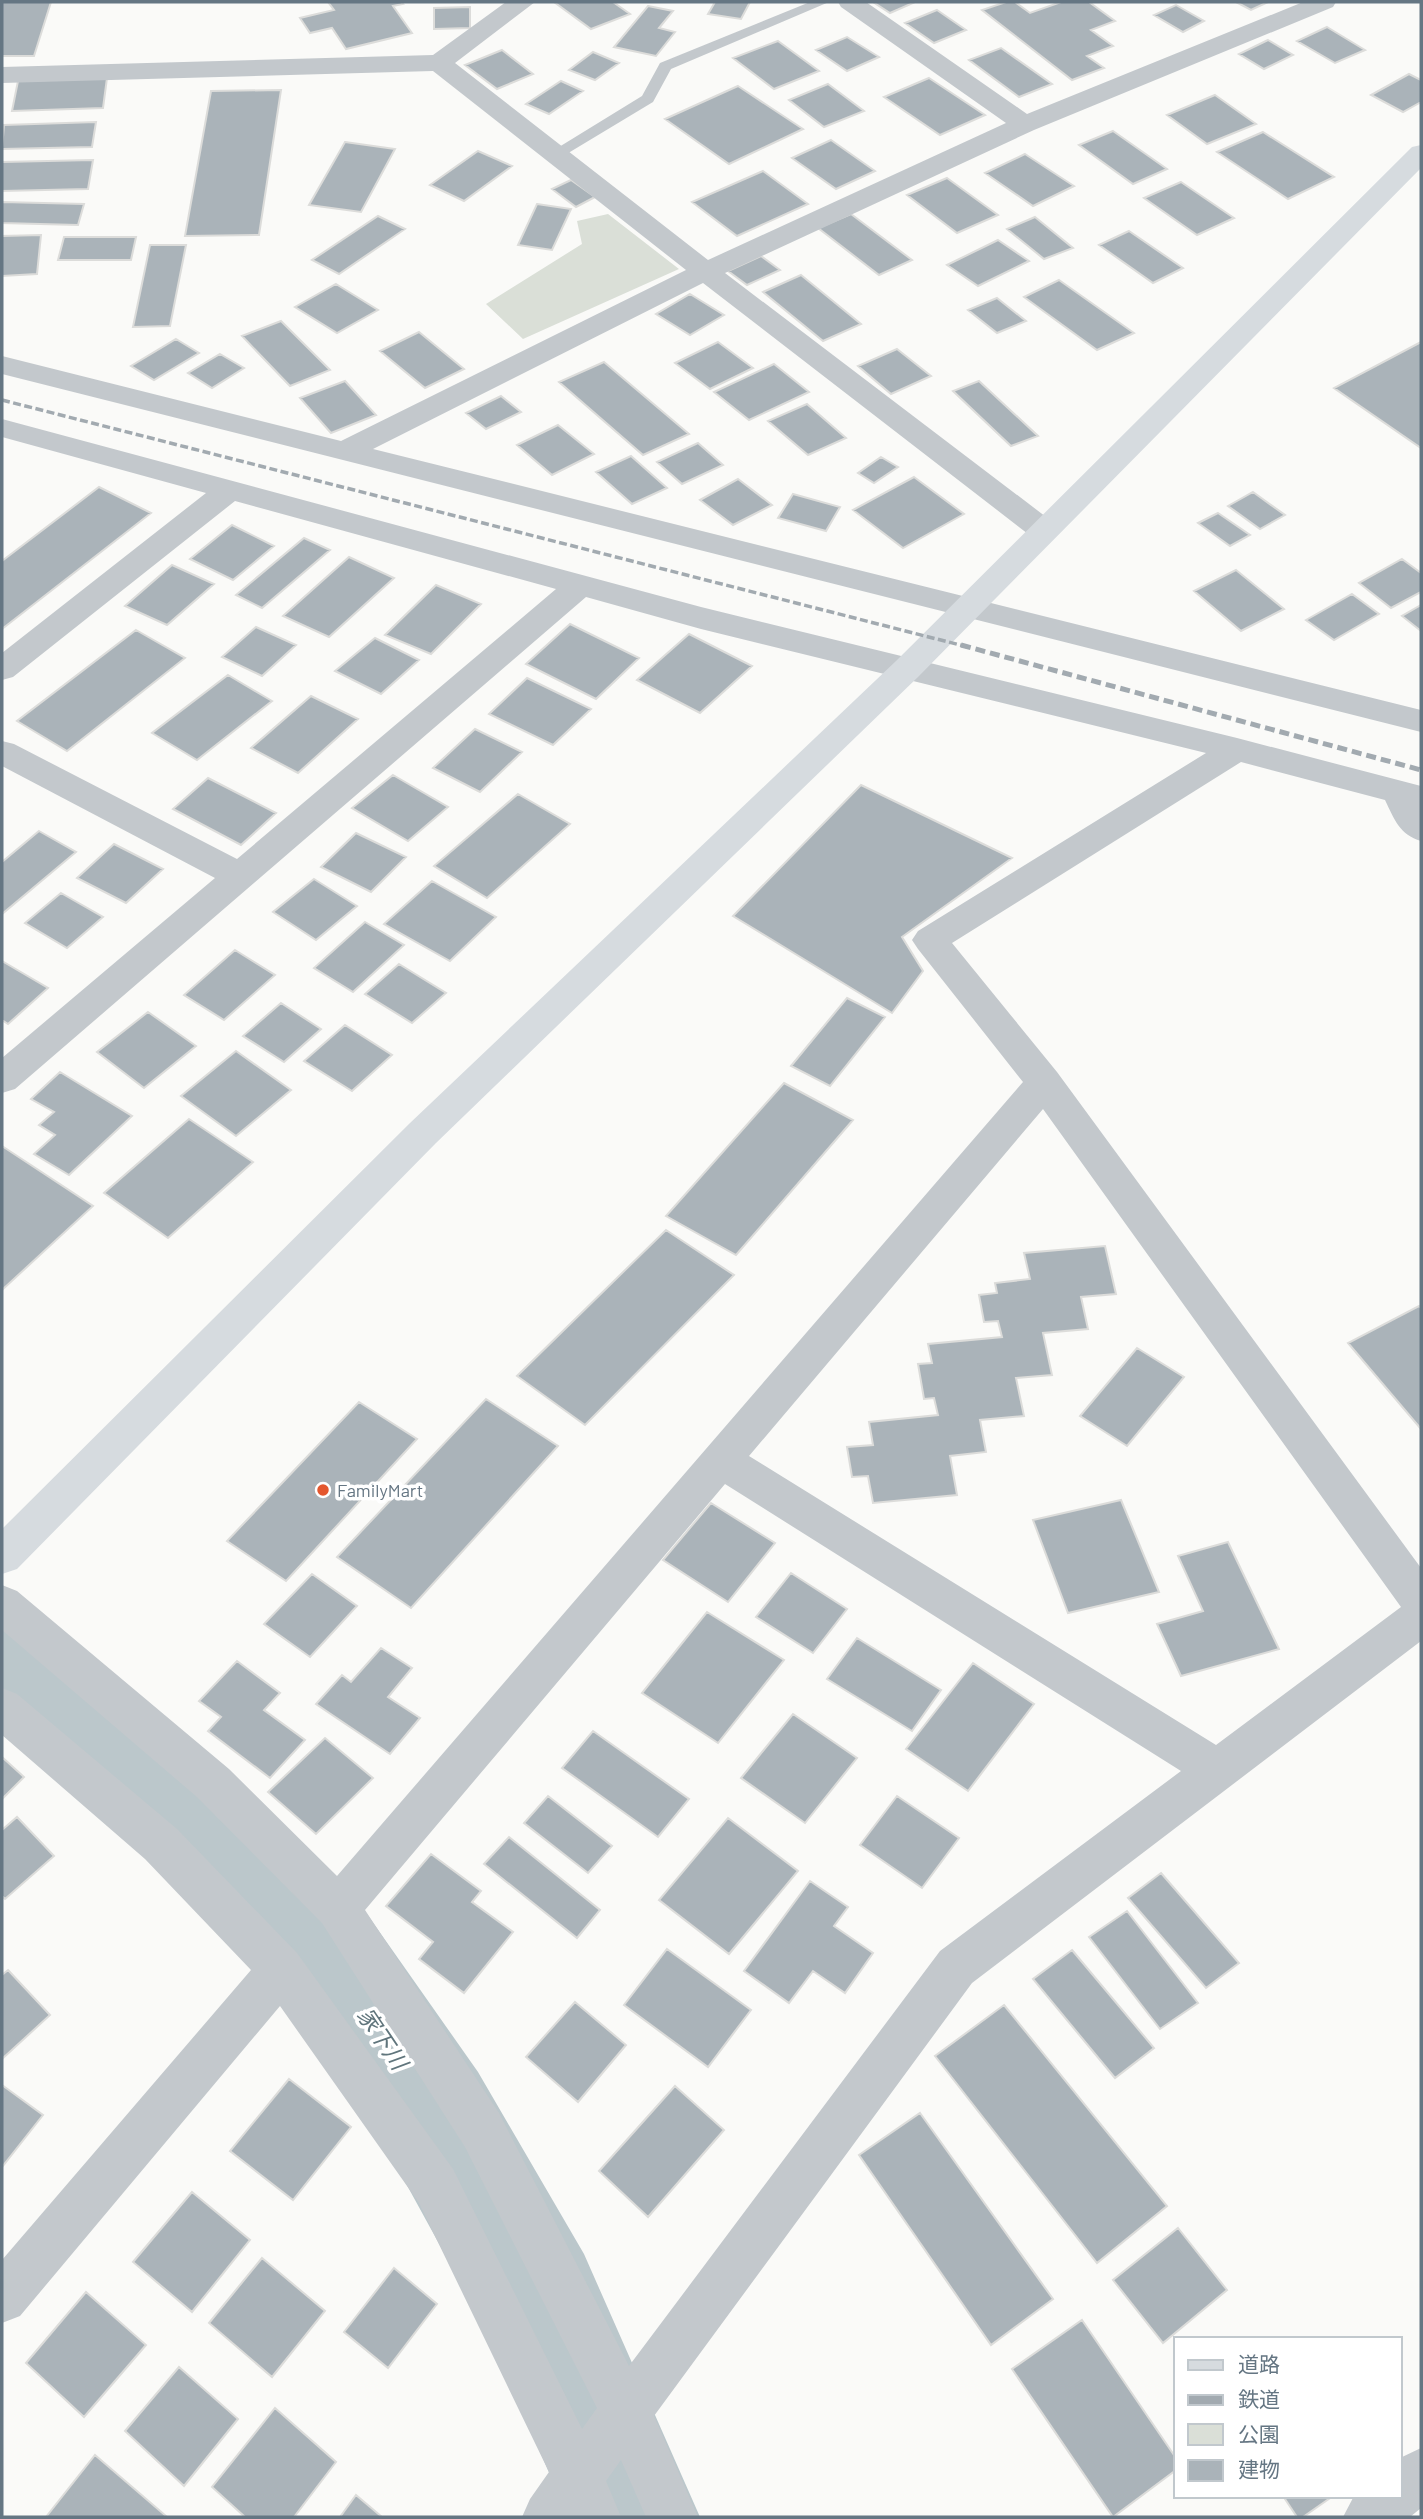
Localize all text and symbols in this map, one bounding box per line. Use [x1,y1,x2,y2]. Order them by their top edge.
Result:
place label: FamilyMart [337,1479,423,1501]
marker: FamilyMart [315,1482,331,1498]
water label: 家下川 [352,2002,416,2077]
legend [1174,2337,1402,2498]
text: 道路 [1238,2351,1280,2376]
text: 鉄道 [1238,2386,1280,2411]
text: 公園 [1238,2421,1280,2446]
text: 建物 [1238,2456,1280,2481]

